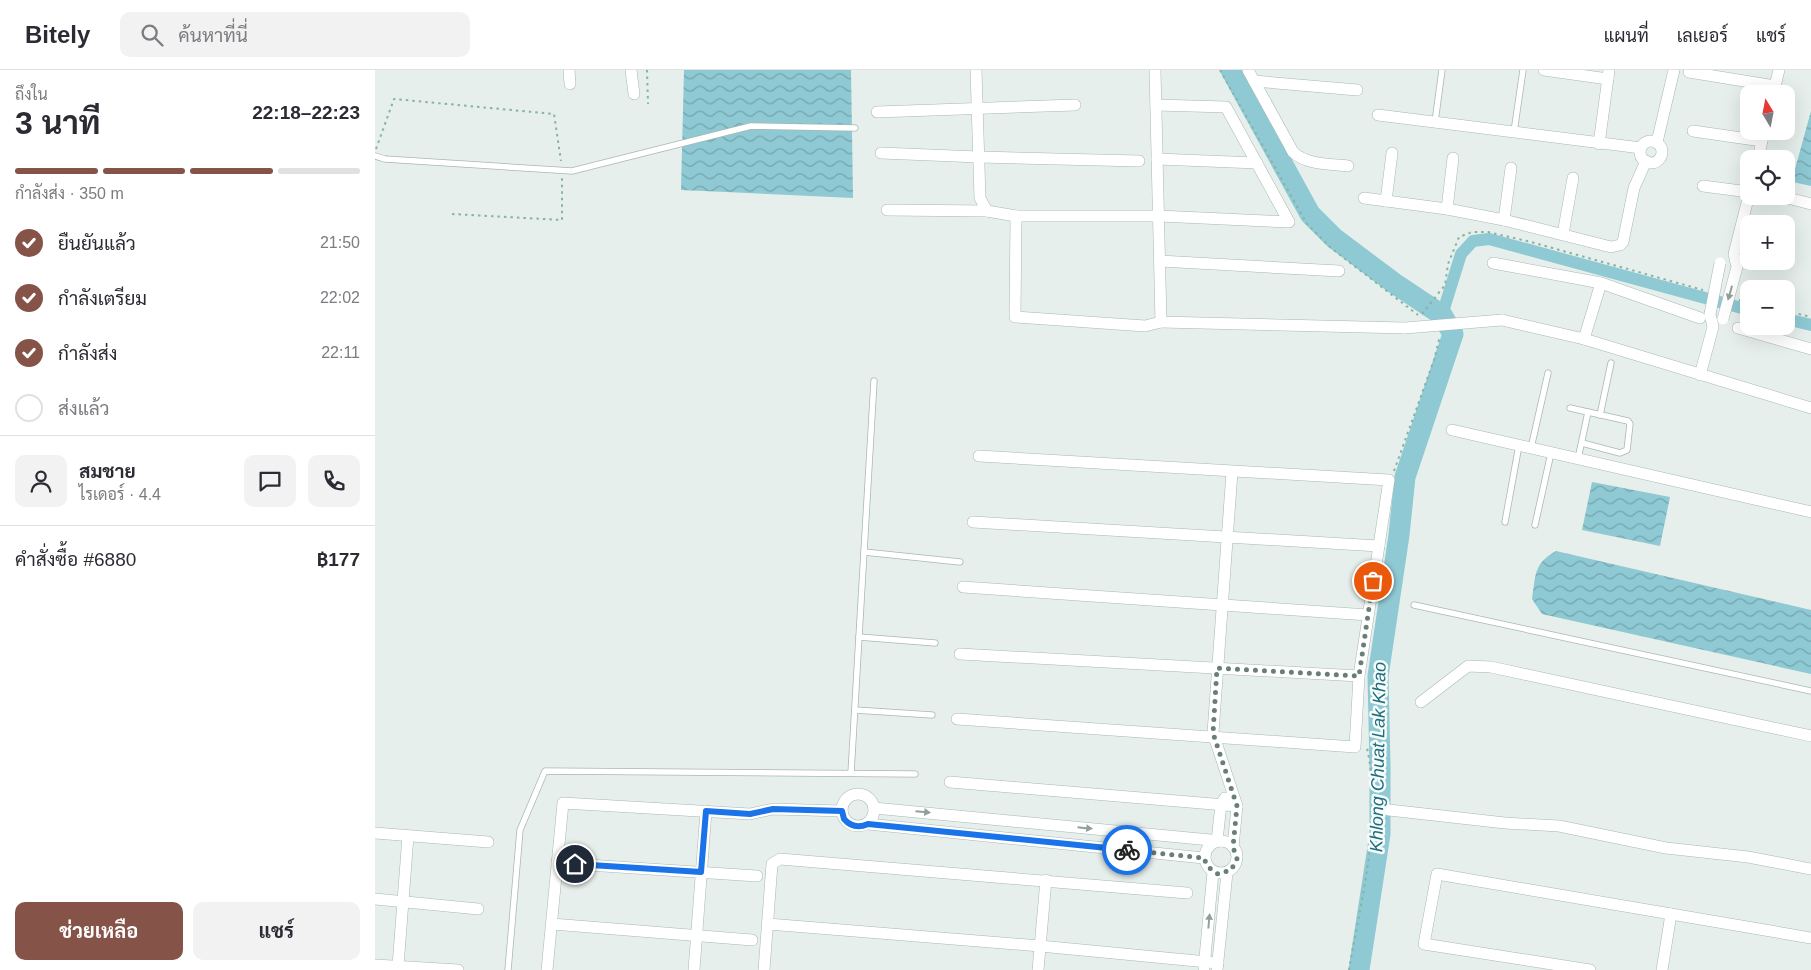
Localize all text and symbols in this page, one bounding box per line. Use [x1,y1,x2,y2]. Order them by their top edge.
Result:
search box [120,12,470,57]
text: Bitely [25,21,90,48]
icon: search [138,21,166,49]
text: ค้นหาที่นี่ [178,25,248,46]
text: แผนที่ [1604,26,1649,46]
text: เลเยอร์ [1677,26,1728,46]
text: แชร์ [1756,26,1786,46]
north arrow [1740,85,1795,140]
map controls [1740,85,1795,335]
text: ถึงใน [15,86,48,103]
text: 22:18–22:23 [252,102,360,123]
text: 3 นาที [15,105,101,141]
button: locate [1740,150,1795,205]
text: กำลังส่ง · 350 m [15,185,124,202]
button: + [1740,215,1795,270]
icon: check [15,229,43,257]
text: ยืนยันแล้ว [58,233,136,254]
text: 21:50 [320,234,360,251]
button: − [1740,280,1795,335]
icon: check [15,284,43,312]
one-way arrow [1726,285,1734,301]
text: กำลังเตรียม [58,288,147,309]
text: 22:02 [320,289,360,306]
icon: check [15,339,43,367]
text: กำลังส่ง [58,343,117,364]
text: 22:11 [321,344,360,361]
text: ส่งแล้ว [58,398,109,419]
button: person [15,455,67,507]
button: chat [244,455,296,507]
button: phone [308,455,360,507]
text: สมชาย [79,461,136,482]
text: ไรเดอร์ · 4.4 [79,486,161,503]
text: คำสั่งซื้อ #6880 [15,549,136,570]
text: ฿177 [317,549,360,570]
pin [1352,560,1394,602]
icon: bag [1359,567,1387,595]
water label: Khlong Chuat Lak Khao [1366,662,1390,852]
one-way arrow [915,809,931,817]
one-way arrow [1077,824,1093,832]
courier [1102,825,1152,875]
icon: bike [1113,836,1141,864]
pin [554,843,596,885]
icon: home [561,850,589,878]
button: ช่วยเหลือ [15,902,183,960]
button: แชร์ [193,902,360,960]
one-way arrow [1205,913,1213,929]

